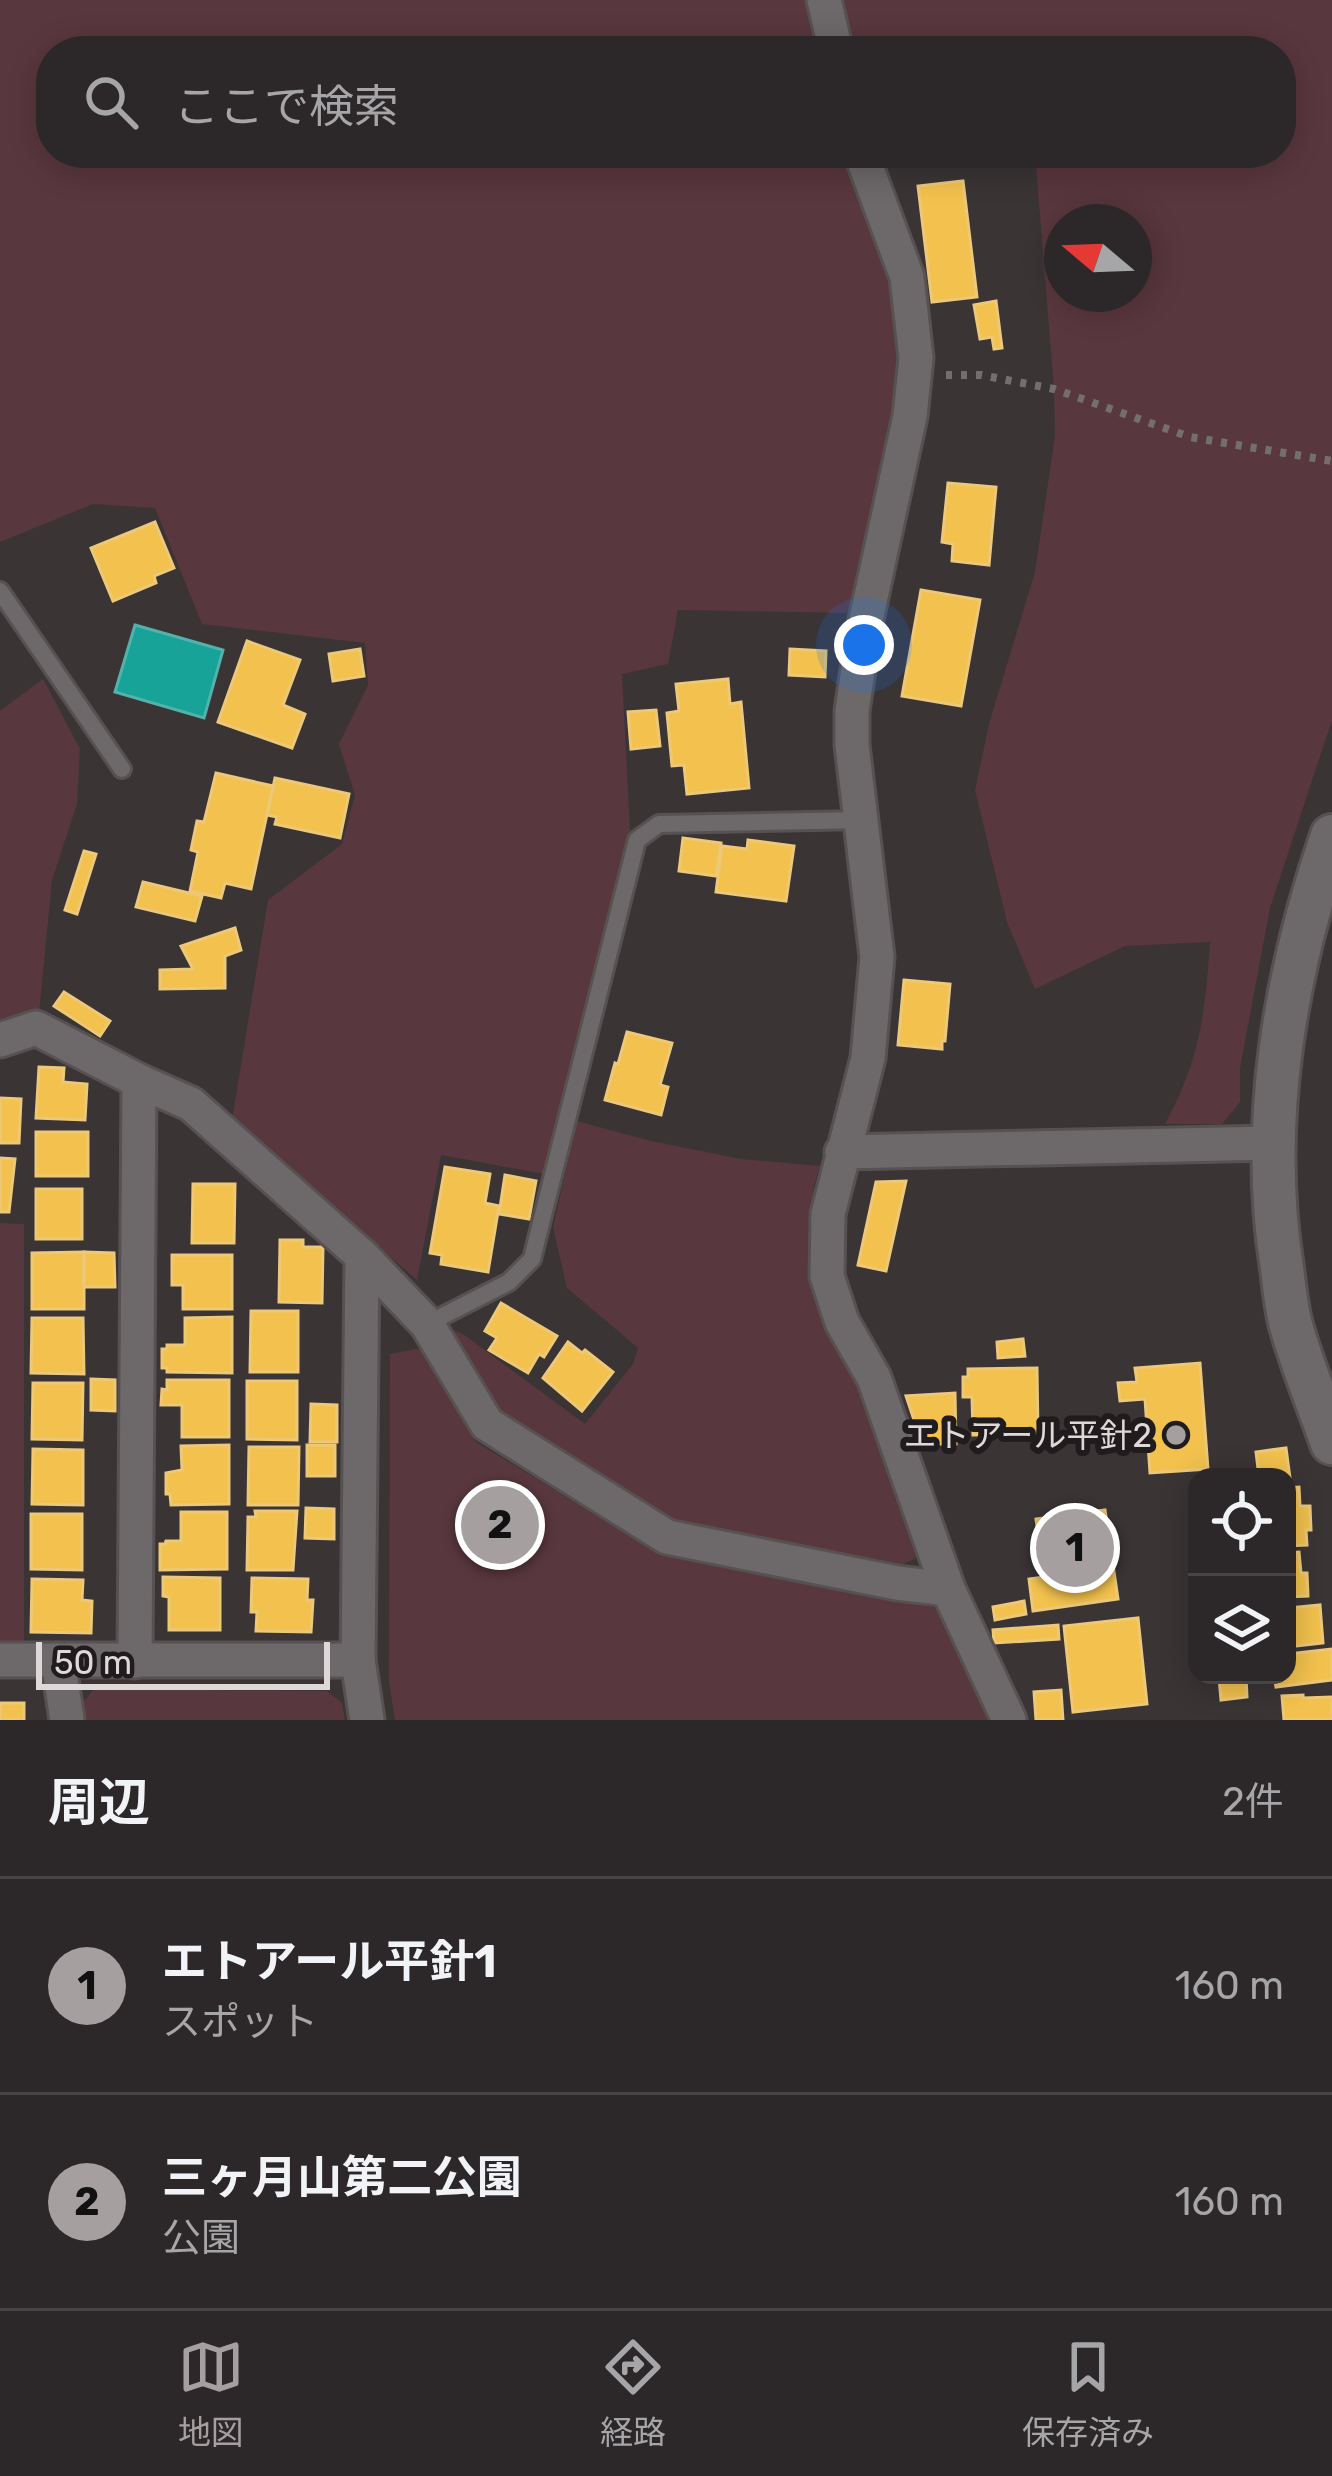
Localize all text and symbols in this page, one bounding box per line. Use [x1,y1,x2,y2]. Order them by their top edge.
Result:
search box [36,36,1296,168]
icon: search [78,69,144,135]
text: ここで検索 [174,80,399,133]
north arrow [1044,204,1152,312]
your location [834,615,894,675]
place label: エトアール平針2 [904,1416,1152,1455]
marker: エトアール平針2 [1163,1422,1189,1448]
map controls [1188,1468,1296,1684]
button: locate [1188,1468,1296,1576]
pin: 2 [461,1480,539,1570]
pin: 1 [1036,1503,1114,1593]
button: layers [1188,1576,1296,1684]
scale bar [36,1636,330,1689]
text: 50 m [54,1643,132,1682]
text: 周辺 [48,1772,150,1833]
text: 2件 [1222,1779,1284,1825]
text: エトアール平針1 [162,1935,497,1988]
text: 1 [77,1963,97,2009]
text: 160 m [1175,1963,1284,2009]
text: スポット [162,1999,318,2045]
text: 三ヶ月山第二公園 [162,2151,522,2204]
text: 2 [74,2179,100,2225]
text: 160 m [1175,2179,1284,2225]
text: 公園 [162,2215,240,2261]
tab: 地図 [178,2334,244,2454]
tab: 経路 [600,2334,666,2454]
tab: 保存済み [1022,2334,1154,2454]

